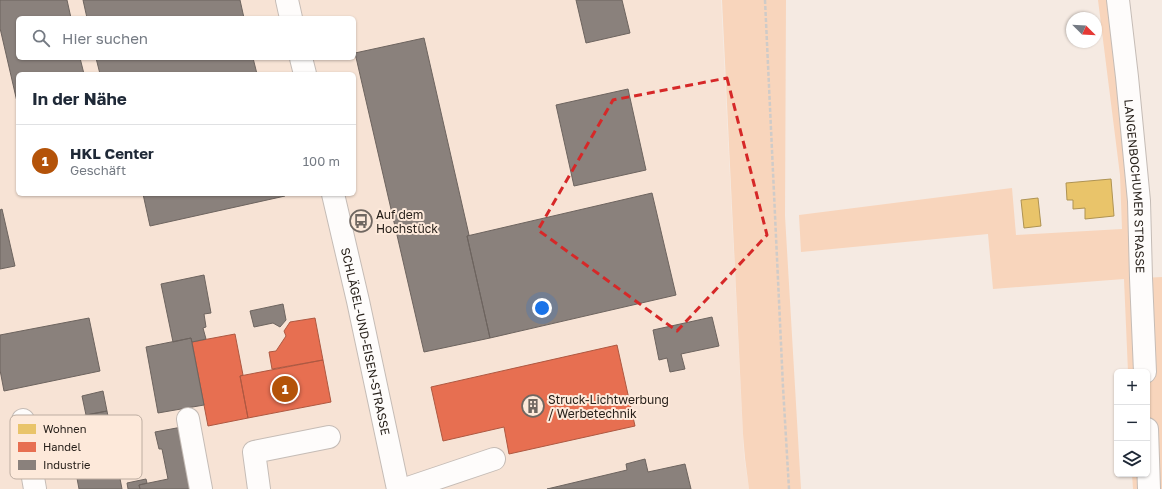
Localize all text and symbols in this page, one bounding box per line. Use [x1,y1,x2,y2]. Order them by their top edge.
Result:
north arrow [1066,12,1102,48]
search box [16,16,356,60]
icon: search [30,27,52,49]
text: Hier suchen [62,29,148,47]
text: In der Nähe [32,88,127,109]
street label: LANGENBOCHUMER STRASSE [1122,98,1148,274]
text: HKL Center [70,144,154,162]
text: 1 [42,153,48,169]
text: 100 m [303,153,340,169]
text: Geschäft [70,162,126,178]
place label: Auf dem Hochstück [376,207,438,236]
bus stop icon: Auf dem Hochstück [348,208,374,234]
street label: SCHLÄGEL-UND-EISEN-STRASSE [338,246,394,437]
your location [532,298,552,318]
map controls [1114,369,1150,477]
button: + [1114,369,1150,405]
pin: 1 [272,374,298,404]
place label: Struck-Lichtwerbung / Werbetechnik [548,392,669,421]
building icon: Struck-Lichtwerbung / Werbetechnik [520,393,546,419]
button: − [1114,405,1150,441]
legend [10,415,142,479]
text: Wohnen [43,422,86,435]
text: Handel [43,440,81,453]
button: layers [1114,441,1150,477]
text: Industrie [43,458,91,471]

